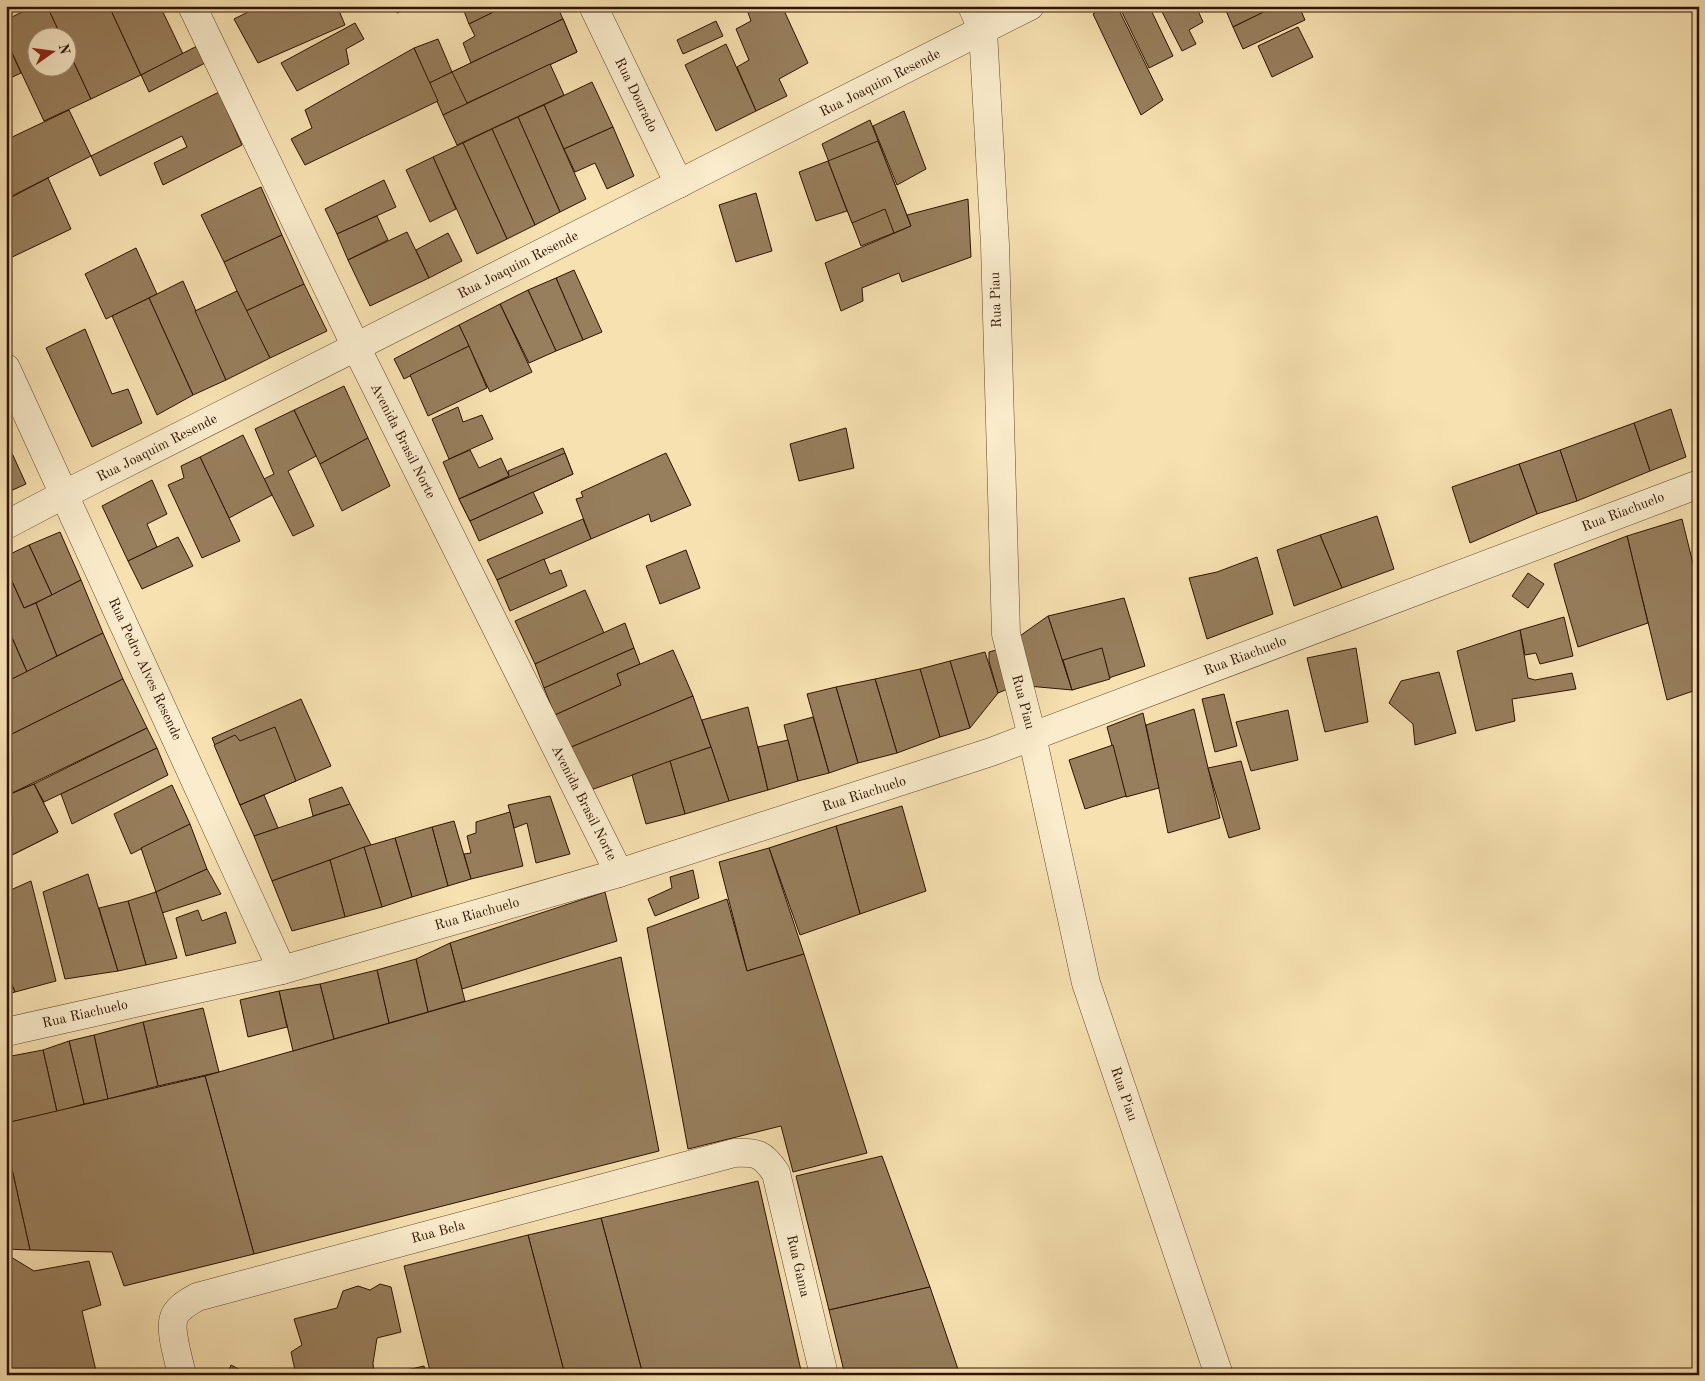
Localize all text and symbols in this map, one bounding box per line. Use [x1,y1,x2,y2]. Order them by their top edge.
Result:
north arrow [28,28,78,78]
text: N [56,42,72,56]
street label: Rua Joaquim Resende [817,46,943,120]
street label: Rua Dourado [612,56,660,134]
street label: Rua Joaquim Resende [455,228,581,302]
street label: Rua Piau [988,271,1004,328]
street label: Avenida Brasil Norte [368,381,438,501]
street label: Rua Joaquim Resende [94,411,220,485]
street label: Rua Riachuelo [1580,490,1666,534]
street label: Rua Pedro Alves Resende [106,596,184,742]
street label: Rua Riachuelo [1202,634,1288,678]
street label: Rua Piau [1009,673,1037,731]
street label: Avenida Brasil Norte [549,743,619,863]
street label: Rua Riachuelo [820,774,908,814]
street label: Rua Riachuelo [433,895,521,933]
street label: Rua Riachuelo [41,997,129,1031]
street label: Rua Piau [1108,1065,1140,1123]
street label: Rua Bela [410,1218,467,1246]
street label: Rua Gama [784,1234,812,1299]

